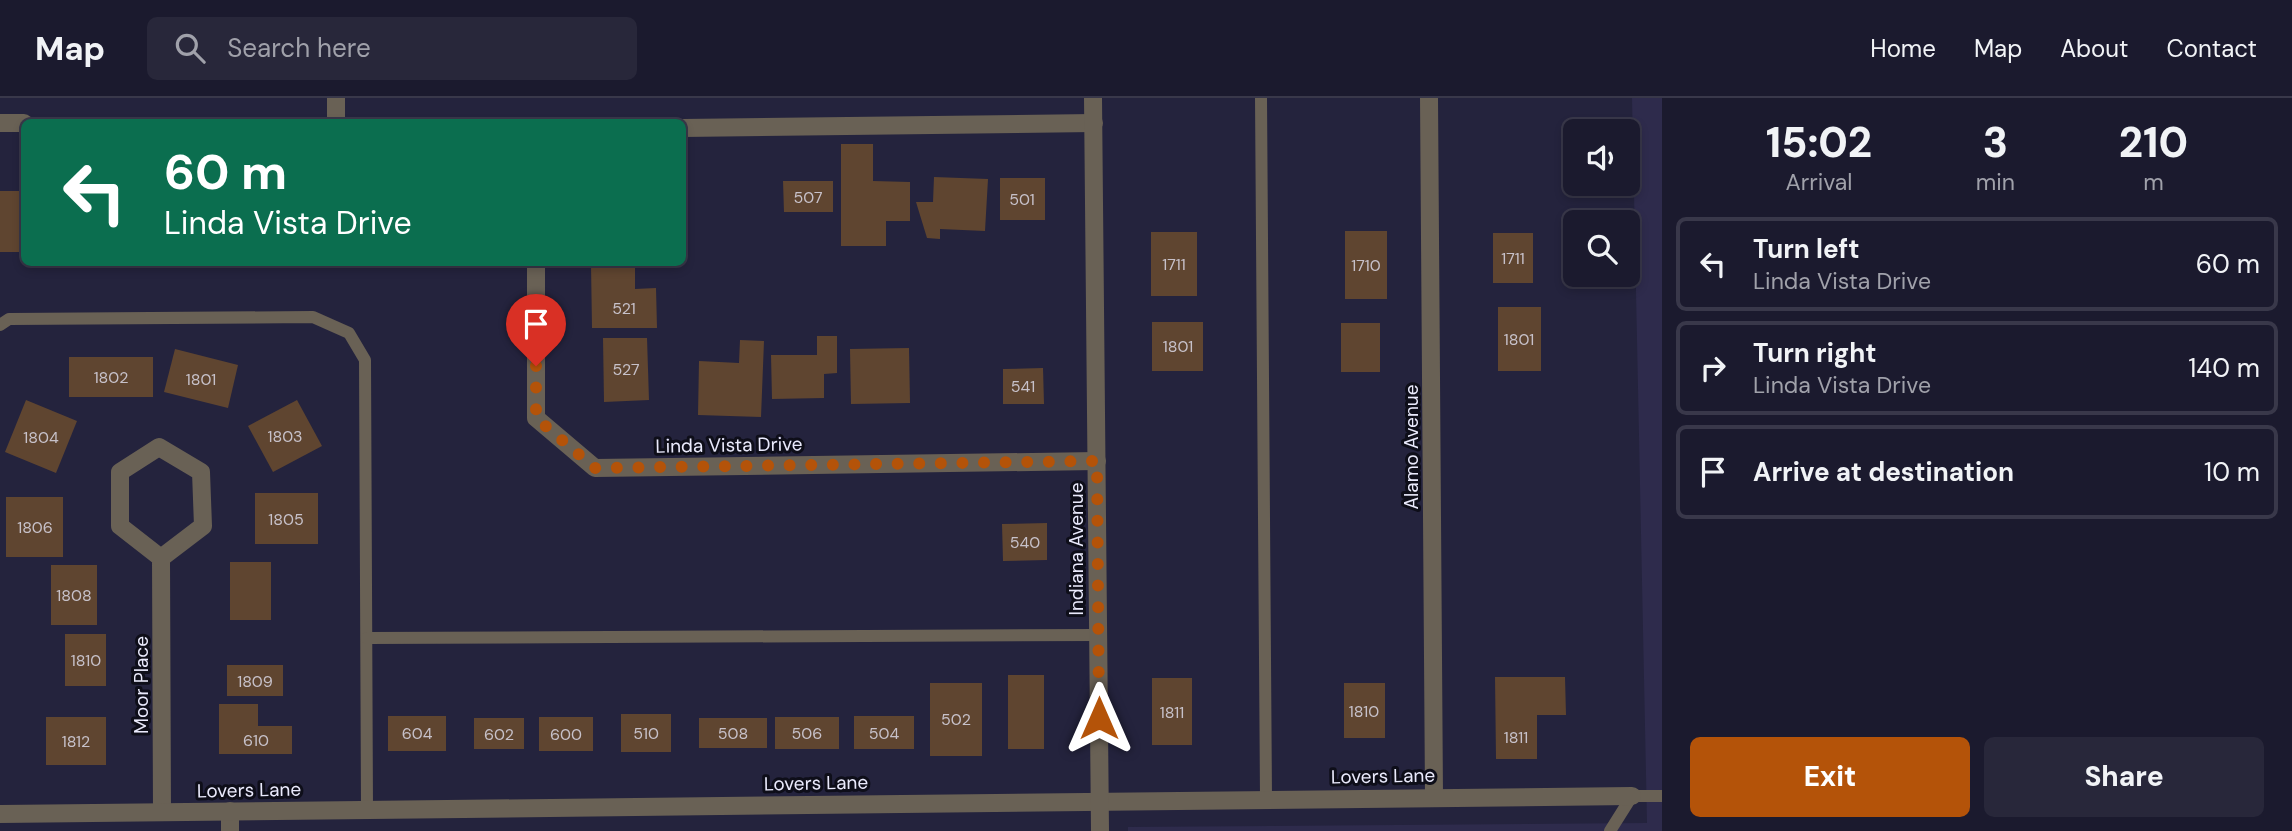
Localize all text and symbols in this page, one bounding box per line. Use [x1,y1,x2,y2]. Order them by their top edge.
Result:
search box [147,17,637,80]
text: Map [35,27,105,70]
icon: search [171,29,209,67]
text: Search here [227,31,371,65]
text: Home [1870,33,1936,64]
text: Map [1974,33,2022,64]
text: About [2060,33,2129,64]
text: Contact [2167,33,2257,64]
text: 15:02 [1766,115,1872,170]
text: 3 [1983,115,2008,170]
text: 210 [2119,115,2188,170]
map controls [1563,119,1640,287]
button: sound [1563,119,1640,196]
text: 60 m [164,140,287,204]
icon: left [49,147,140,238]
text: Arrival [1785,167,1852,197]
text: min [1976,167,2015,197]
text: m [2143,167,2164,197]
house number: 507 [793,187,823,208]
house number: 501 [1009,189,1035,210]
text: Linda Vista Drive [164,202,412,244]
button: search [1563,210,1640,287]
text: Turn left [1753,232,1860,266]
icon: left [1694,245,1732,283]
text: 60 m [2196,247,2260,281]
house number: 1711 [1501,248,1525,269]
house number: 1711 [1162,254,1186,275]
house number: 1710 [1351,255,1381,276]
text: Linda Vista Drive [1753,266,1931,296]
pin [506,294,566,366]
house number: 521 [612,298,636,319]
icon: arrive [517,305,555,343]
house number: 1801 [1504,329,1534,350]
house number: 1801 [1163,336,1193,357]
text: Turn right [1753,336,1877,370]
icon: right [1694,349,1732,387]
text: 140 m [2188,351,2260,385]
house number: 527 [613,359,639,380]
house number: 1802 [94,367,128,388]
house number: 1801 [186,369,216,390]
text: Linda Vista Drive [1753,370,1931,400]
house number: 541 [1011,376,1035,397]
street label: Alamo Avenue [1399,384,1424,510]
house number: 1803 [267,426,303,447]
house number: 1804 [23,427,59,448]
street label: Linda Vista Drive [655,431,803,459]
icon: arrive [1694,453,1732,491]
text: Arrive at destination [1753,455,2014,489]
text: 10 m [2204,455,2260,489]
street label: Indiana Avenue [1064,482,1089,616]
house number: 1805 [268,509,304,530]
house number: 1806 [17,517,53,538]
house number: 540 [1010,532,1040,553]
house number: 1808 [56,585,92,606]
street label: Moor Place [129,636,154,734]
house number: 1810 [71,650,101,671]
house number: 1809 [237,671,273,692]
position arrow [1062,681,1136,755]
house number: 1810 [1349,701,1379,722]
house number: 1811 [1160,702,1184,723]
house number: 502 [941,709,971,730]
house number: 604 [402,723,433,744]
house number: 510 [633,723,659,744]
house number: 508 [718,723,748,744]
house number: 506 [792,723,822,744]
house number: 504 [869,723,899,744]
house number: 602 [484,724,514,745]
house number: 600 [550,724,582,745]
house number: 1811 [1504,727,1528,748]
house number: 610 [243,730,269,751]
house number: 1812 [62,731,90,752]
button: Exit [1690,737,1970,817]
button: Share [1984,737,2264,817]
street label: Lovers Lane [1331,763,1435,789]
street label: Lovers Lane [764,770,868,796]
street label: Lovers Lane [197,777,301,803]

